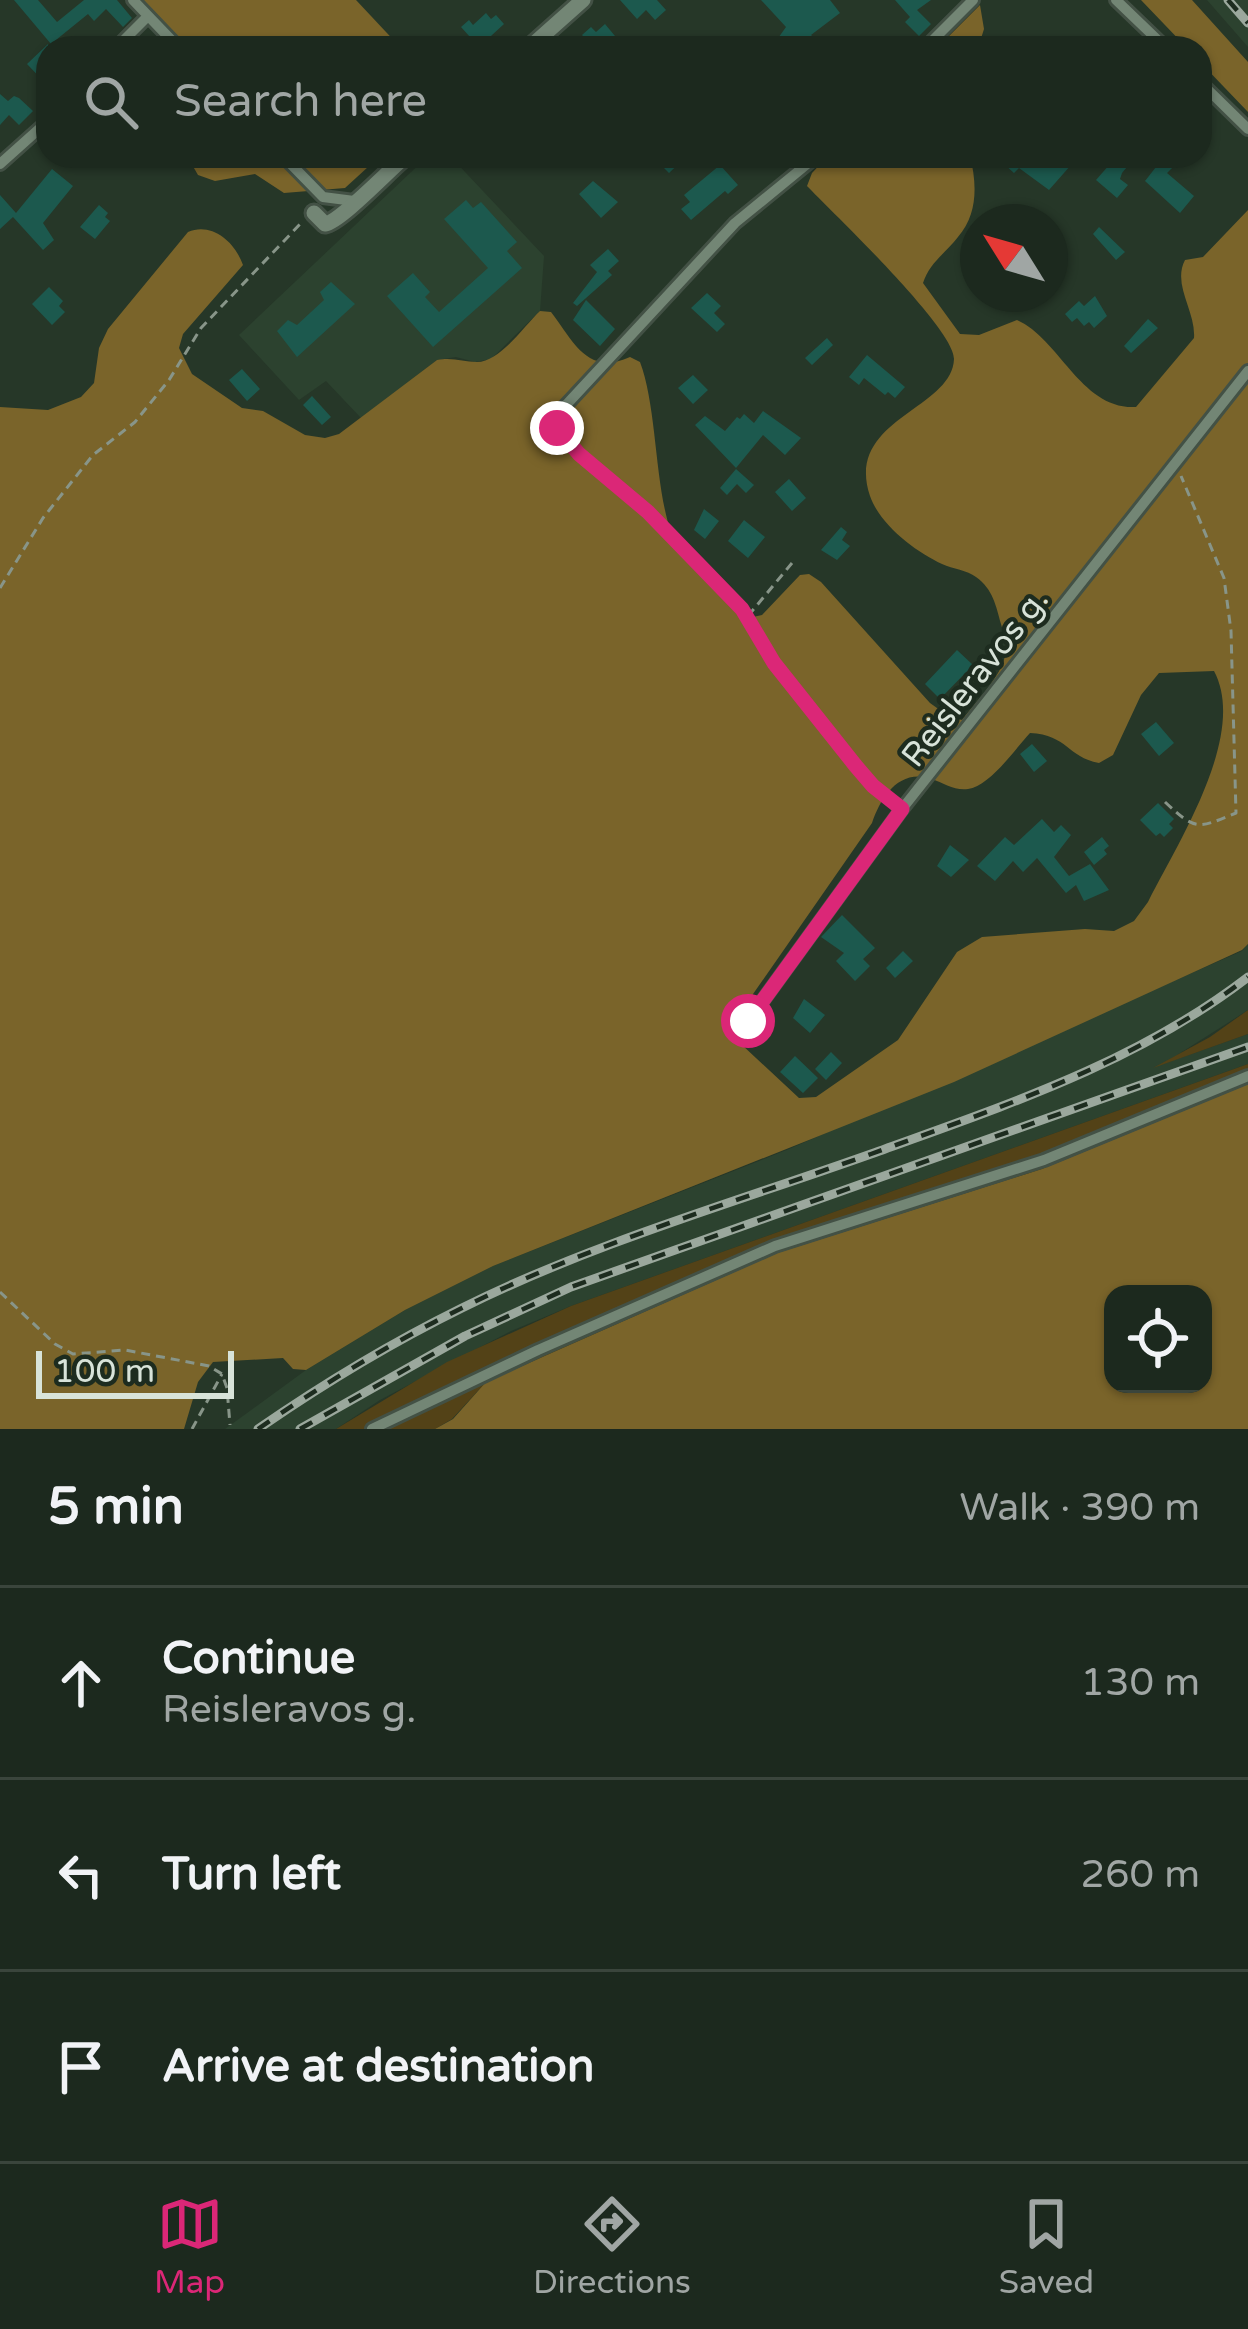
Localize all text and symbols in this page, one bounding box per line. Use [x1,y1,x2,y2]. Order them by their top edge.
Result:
search box [36,36,1212,168]
icon: search [78,69,144,135]
text: Search here [174,75,427,129]
north arrow [960,204,1068,312]
route end [530,401,584,455]
street label: Reisleravos g. [894,581,1057,775]
route start [721,994,775,1048]
map controls [1104,1285,1212,1393]
button: locate [1104,1285,1212,1393]
scale bar [36,1345,234,1398]
text: 100 m [54,1352,155,1391]
text: 5 min [48,1476,184,1538]
text: Walk · 390 m [959,1484,1200,1531]
text: Continue [162,1632,355,1686]
icon: ahead [48,1650,114,1716]
text: 130 m [1081,1659,1200,1706]
text: Reisleravos g. [162,1686,416,1733]
icon: left [48,1842,114,1908]
text: Turn left [162,1848,341,1902]
text: 260 m [1081,1851,1200,1898]
icon: arrive [48,2034,114,2100]
text: Arrive at destination [162,2040,594,2094]
tab: Map [154,2191,225,2302]
tab: Directions [533,2191,691,2302]
tab: Saved [999,2191,1094,2302]

